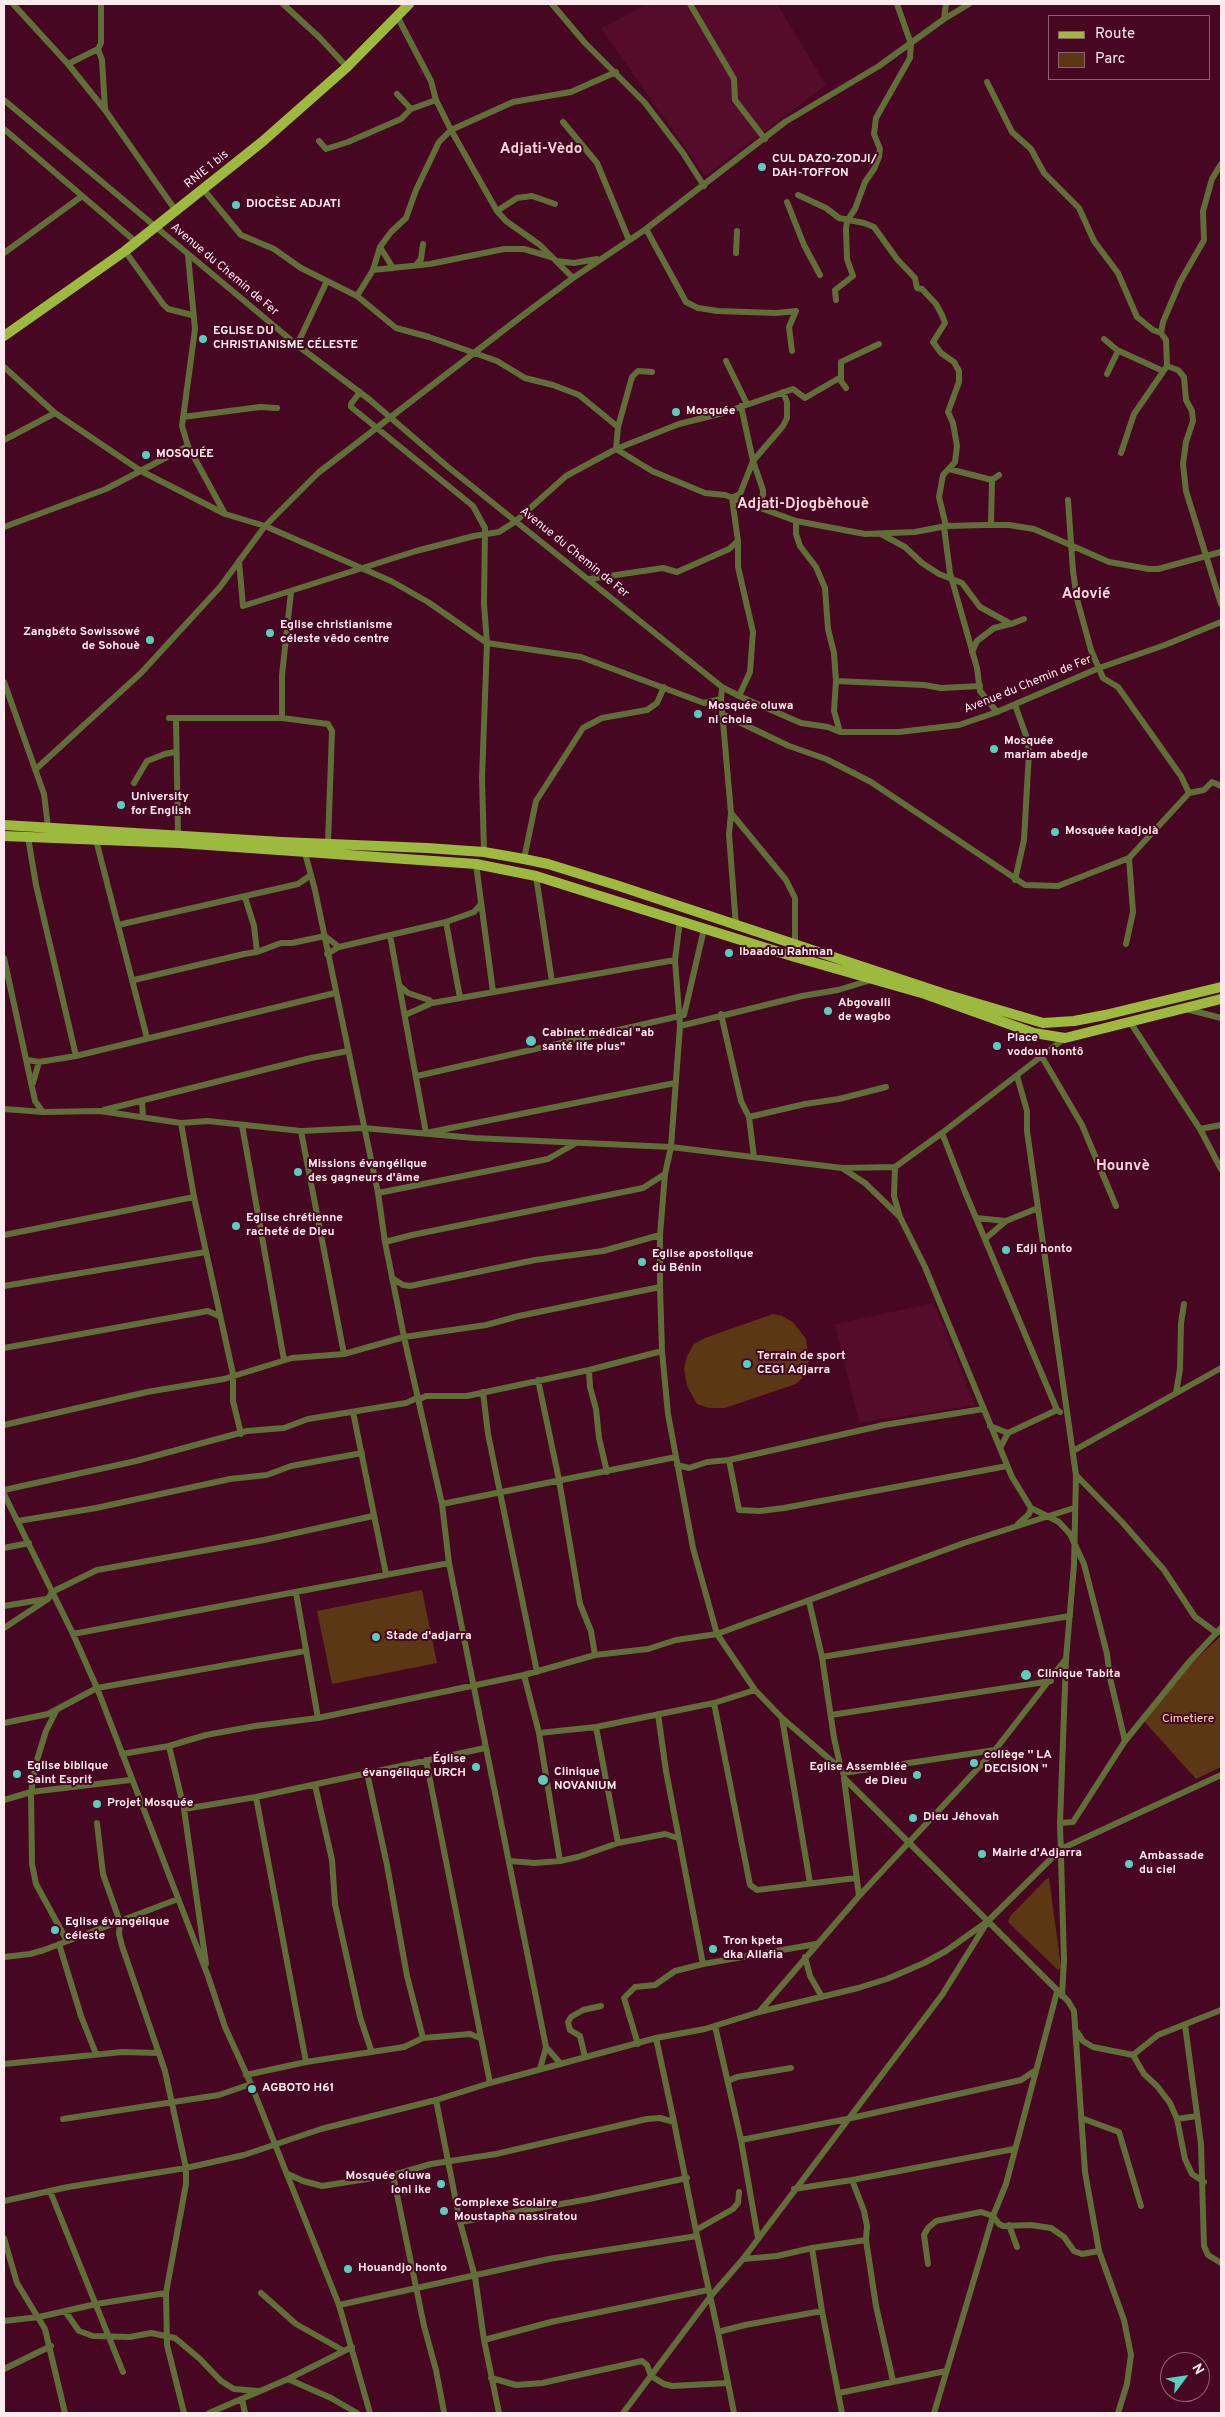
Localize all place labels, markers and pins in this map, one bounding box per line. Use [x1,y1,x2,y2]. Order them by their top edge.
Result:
place label: CUL DAZO-ZODJI/ DAH-TOFFON [772,153,877,181]
marker: CUL DAZO-ZODJI/ DAH-TOFFON [756,161,768,173]
place label: DIOCÈSE ADJATI [246,198,340,212]
marker: DIOCÈSE ADJATI [230,199,242,211]
place label: EGLISE DU CHRISTIANISME CÉLESTE [213,325,358,353]
marker: EGLISE DU CHRISTIANISME CÉLESTE [197,333,209,345]
place label: Mosquée [686,405,735,419]
marker: Mosquée [670,406,682,418]
place label: MOSQUÉE [156,448,214,462]
marker: MOSQUÉE [140,449,152,461]
place label: Eglise christianisme céleste vêdo centre [280,619,392,647]
place label: Zangbéto Sowissowé de Sohouè [23,626,140,654]
marker: Eglise christianisme céleste vêdo centre [264,627,276,639]
marker: Zangbéto Sowissowé de Sohouè [144,634,156,646]
place label: Mosquée oluwa ni chola [708,700,793,728]
marker: Mosquée oluwa ni chola [692,708,704,720]
place label: Mosquée mariam abedje [1004,735,1088,763]
marker: Mosquée mariam abedje [988,743,1000,755]
place label: University for English [131,791,191,819]
marker: University for English [115,799,127,811]
place label: Mosquée kadjolà [1065,825,1158,839]
marker: Mosquée kadjolà [1049,826,1061,838]
place label: Ibaadou Rahman [739,946,833,960]
marker: Ibaadou Rahman [723,947,735,959]
place label: Abgovalli de wagbo [838,997,891,1025]
marker: Abgovalli de wagbo [822,1005,834,1017]
place label: Cabinet médical "ab santé life plus" [542,1027,654,1055]
place label: Place vodoun hontô [1007,1032,1084,1060]
marker: Cabinet médical "ab santé life plus" [524,1034,538,1048]
marker: Place vodoun hontô [991,1040,1003,1052]
place label: Missions évangélique des gagneurs d'âme [308,1158,427,1186]
marker: Missions évangélique des gagneurs d'âme [292,1166,304,1178]
place label: Eglise chrétienne racheté de Dieu [246,1212,343,1240]
marker: Eglise chrétienne racheté de Dieu [230,1220,242,1232]
place label: Edji honto [1016,1243,1072,1257]
marker: Edji honto [1000,1244,1012,1256]
place label: Eglise apostolique du Bénin [652,1248,753,1276]
marker: Eglise apostolique du Bénin [636,1256,648,1268]
place label: Terrain de sport CEG1 Adjarra [757,1350,846,1378]
marker: Terrain de sport CEG1 Adjarra [741,1358,753,1370]
place label: Stade d'adjarra [386,1630,472,1644]
marker: Stade d'adjarra [370,1631,382,1643]
marker: Clinique Tabita [1019,1668,1033,1682]
place label: Clinique Tabita [1037,1668,1120,1682]
place label: collège '' LA DECISION '' [984,1749,1052,1777]
place label: Église évangélique URCH [362,1753,466,1781]
marker: collège '' LA DECISION '' [968,1757,980,1769]
place label: Eglise biblique Saint Esprit [27,1760,108,1788]
marker: Église évangélique URCH [470,1761,482,1773]
place label: Eglise Assemblée de Dieu [809,1761,907,1789]
place label: Clinique NOVANIUM [554,1766,616,1794]
marker: Eglise biblique Saint Esprit [11,1768,23,1780]
marker: Eglise Assemblée de Dieu [911,1769,923,1781]
marker: Clinique NOVANIUM [536,1773,550,1787]
place label: Projet Mosquée [107,1797,193,1811]
marker: Projet Mosquée [91,1798,103,1810]
place label: Dieu Jéhovah [923,1811,999,1825]
marker: Dieu Jéhovah [907,1812,919,1824]
place label: Mairie d'Adjarra [992,1847,1082,1861]
marker: Mairie d'Adjarra [976,1848,988,1860]
place label: Ambassade du ciel [1139,1850,1204,1878]
marker: Ambassade du ciel [1123,1858,1135,1870]
place label: Eglise évangélique céleste [65,1916,169,1944]
marker: Eglise évangélique céleste [49,1924,61,1936]
place label: Tron kpeta dka Allafia [723,1935,783,1963]
marker: Tron kpeta dka Allafia [707,1943,719,1955]
place label: AGBOTO H61 [262,2082,334,2096]
marker: AGBOTO H61 [246,2083,258,2095]
place label: Mosquée oluwa loni ike [346,2170,431,2198]
marker: Mosquée oluwa loni ike [435,2178,447,2190]
place label: Complexe Scolaire Moustapha nassiratou [454,2197,577,2225]
marker: Complexe Scolaire Moustapha nassiratou [438,2205,450,2217]
place label: Houandjo honto [358,2262,447,2276]
marker: Houandjo honto [342,2263,354,2275]

